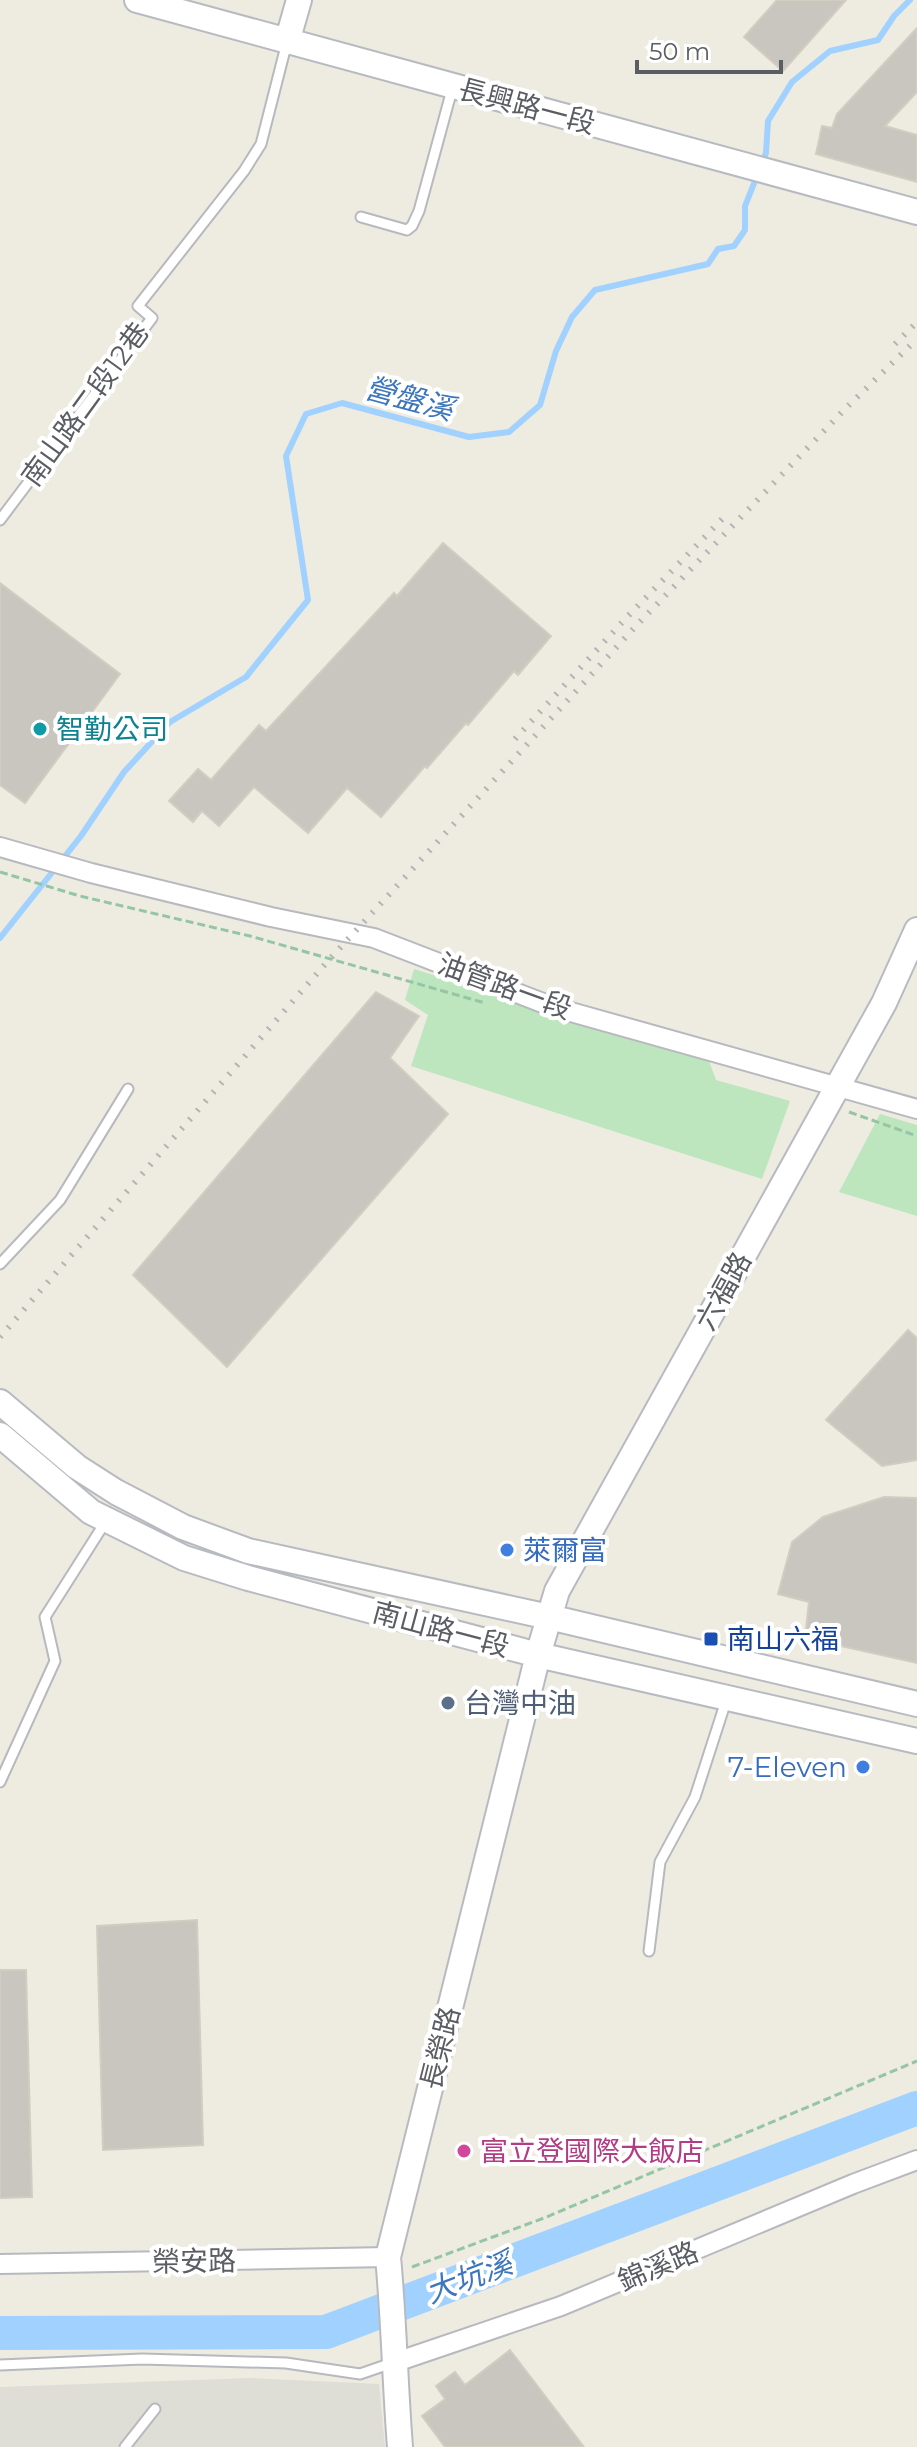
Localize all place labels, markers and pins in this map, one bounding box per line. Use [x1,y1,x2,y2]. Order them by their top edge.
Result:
place label: 智勤公司 [56,712,168,746]
marker: 智勤公司 [31,720,49,738]
place label: 萊爾富 [523,1533,607,1567]
marker: 萊爾富 [498,1541,516,1559]
place label: 南山六福 [727,1622,839,1656]
marker: 南山六福 [702,1630,720,1648]
place label: 台灣中油 [464,1686,576,1720]
marker: 台灣中油 [439,1694,457,1712]
place label: 7-Eleven [728,1750,847,1784]
marker: 7-Eleven [854,1758,872,1776]
place label: 富立登國際大飯店 [480,2134,704,2168]
marker: 富立登國際大飯店 [455,2142,473,2160]

